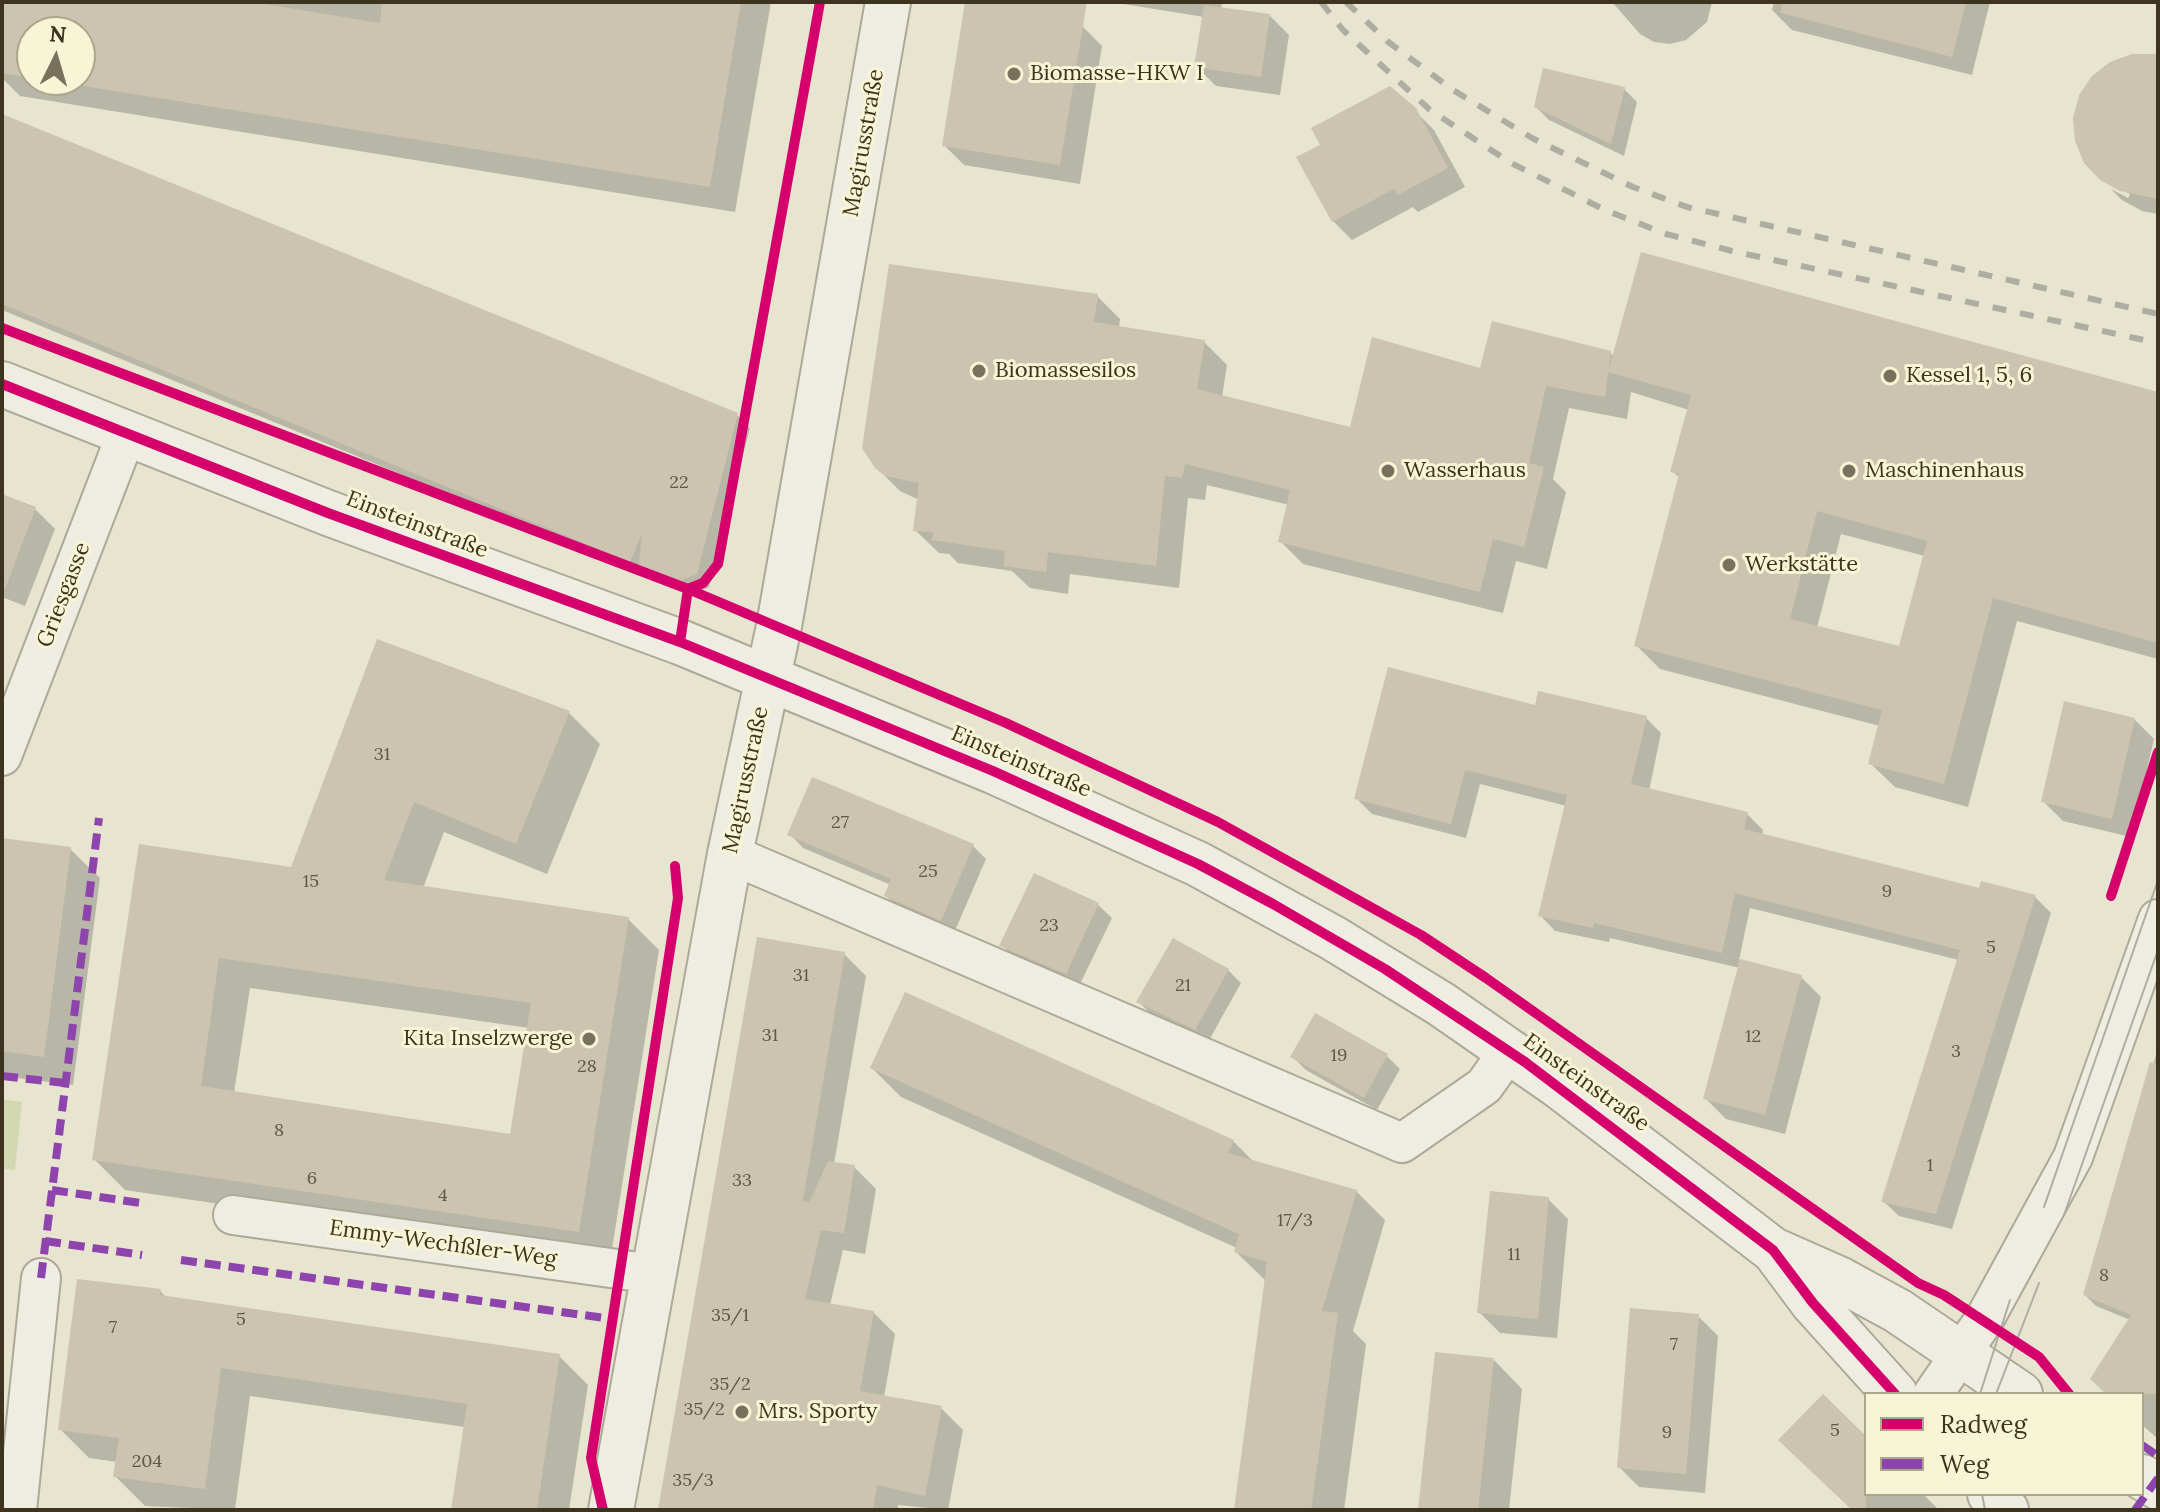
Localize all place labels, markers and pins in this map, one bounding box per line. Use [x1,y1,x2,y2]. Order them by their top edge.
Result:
place label: Biomasse-HKW I [1030,61,1204,87]
marker: Biomasse-HKW I [1005,65,1023,83]
place label: Biomassesilos [995,358,1136,384]
marker: Biomassesilos [970,362,988,380]
place label: Kessel 1, 5, 6 [1906,363,2032,389]
marker: Kessel 1, 5, 6 [1881,367,1899,385]
place label: Wasserhaus [1404,458,1526,484]
place label: Maschinenhaus [1865,458,2024,484]
marker: Wasserhaus [1379,462,1397,480]
marker: Maschinenhaus [1840,462,1858,480]
place label: Werkstätte [1745,552,1858,578]
marker: Werkstätte [1720,556,1738,574]
place label: Kita Inselzwerge [403,1026,573,1052]
marker: Kita Inselzwerge [580,1030,598,1048]
place label: Mrs. Sporty [758,1399,877,1425]
marker: Mrs. Sporty [733,1403,751,1421]

